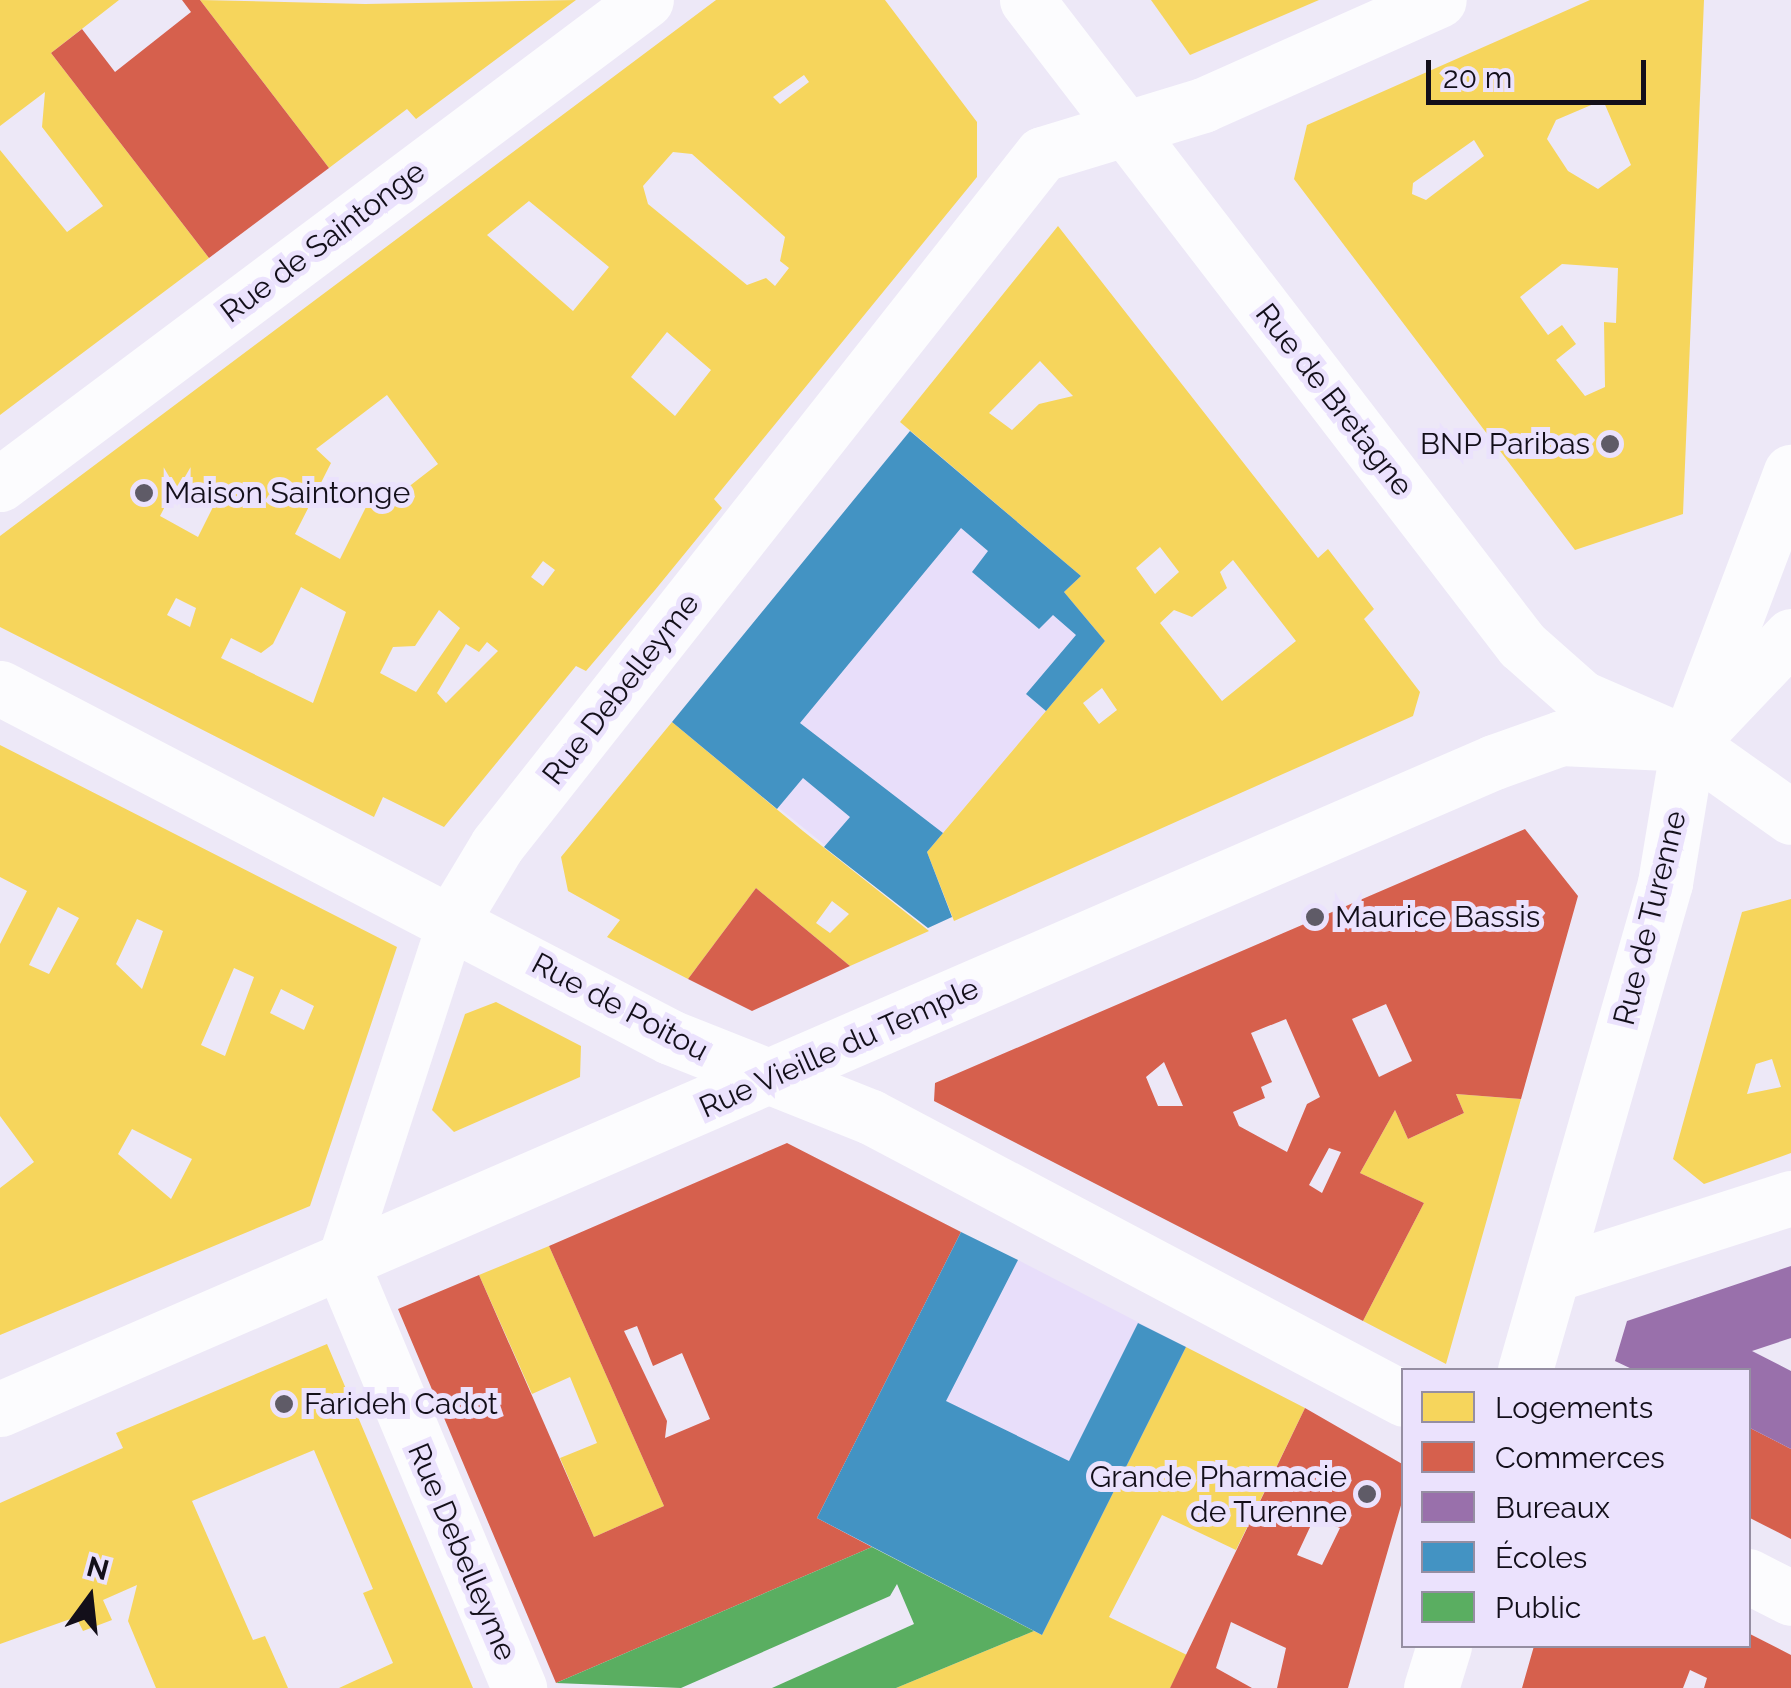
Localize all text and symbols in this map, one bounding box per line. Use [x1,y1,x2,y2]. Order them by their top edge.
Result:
scale bar [1431,40,1651,102]
text: 20 m [1443,60,1512,95]
street label: Rue de Saintonge [214,154,432,330]
street label: Rue de Bretagne [1248,297,1420,503]
place label: BNP Paribas [1419,426,1590,462]
marker: BNP Paribas [1599,433,1621,455]
place label: Maison Saintonge [164,475,410,511]
marker: Maison Saintonge [133,482,155,504]
street label: Rue Debelleyme [535,586,707,792]
street label: Rue de Turenne [1606,807,1694,1029]
place label: Maurice Bassis [1335,899,1540,935]
marker: Maurice Bassis [1304,906,1326,928]
street label: Rue de Poitou [526,945,714,1069]
street label: Rue Vieille du Temple [693,970,985,1126]
legend [1401,1368,1751,1648]
place label: Farideh Cadot [304,1386,498,1422]
text: Logements [1495,1390,1653,1425]
marker: Farideh Cadot [273,1393,295,1415]
street label: Rue Debelleyme [400,1438,524,1666]
text: Commerces [1495,1440,1665,1475]
place label: Grande Pharmacie de Turenne [1090,1459,1347,1530]
marker: Grande Pharmacie de Turenne [1356,1483,1378,1505]
text: Bureaux [1495,1490,1610,1525]
text: Écoles [1495,1540,1587,1575]
north arrow [40,1548,140,1648]
text: N [83,1550,112,1587]
text: Public [1495,1590,1581,1625]

